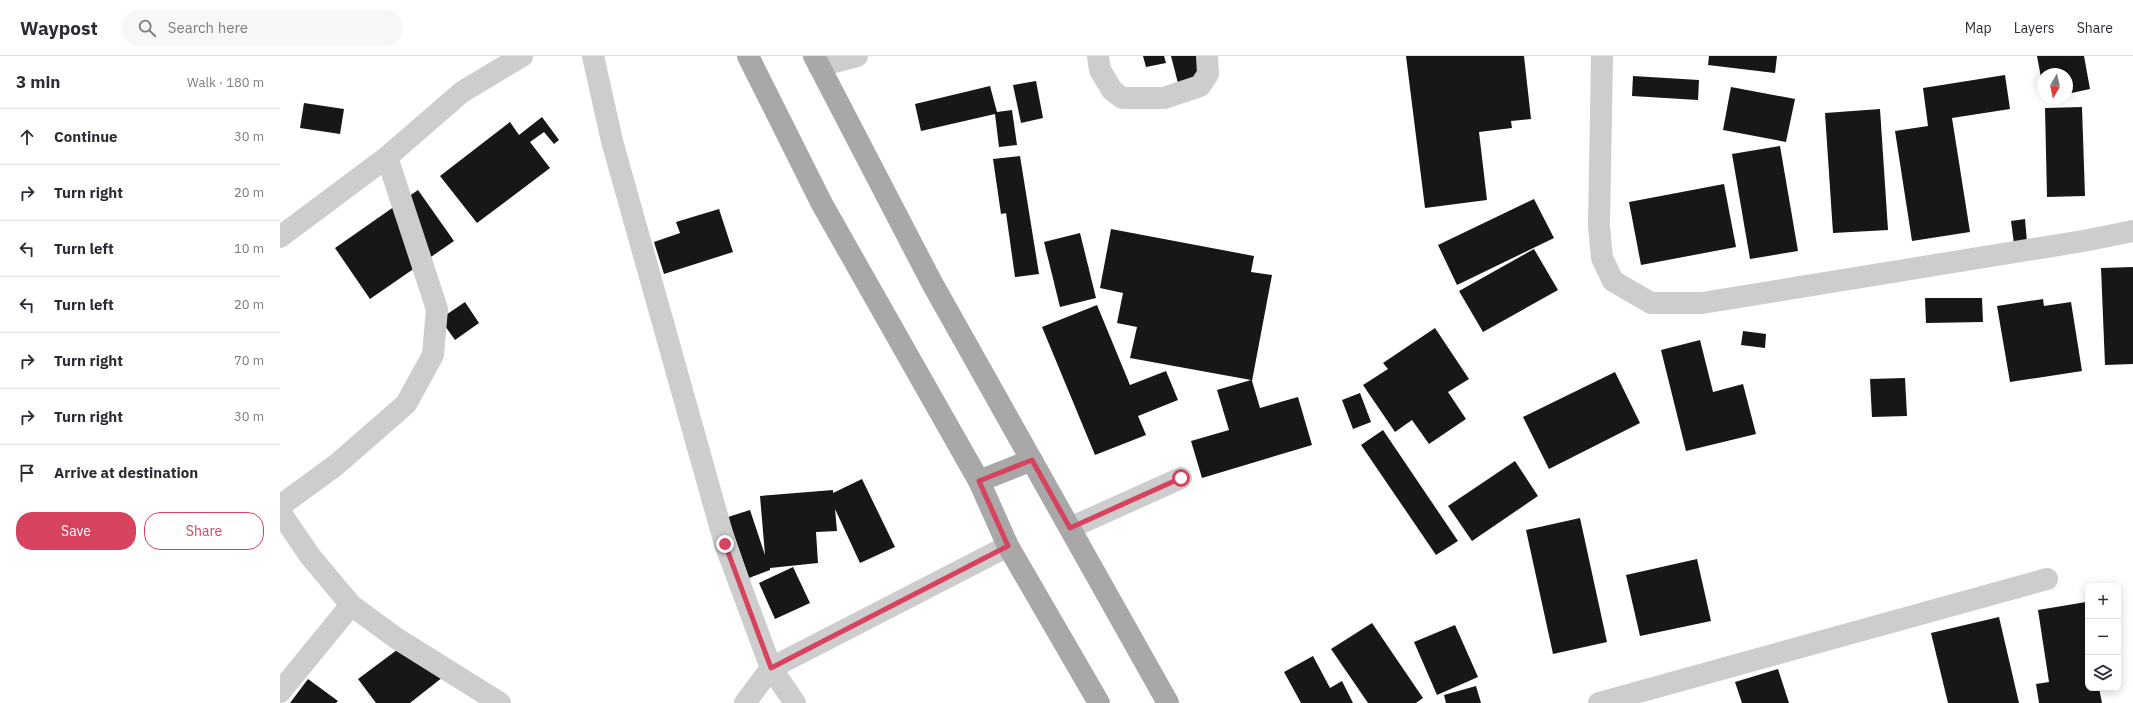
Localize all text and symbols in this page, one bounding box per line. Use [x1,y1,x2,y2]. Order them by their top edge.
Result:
search box [122,10,402,46]
text: Waypost [20,16,98,40]
icon: search [136,17,158,39]
text: Search here [168,18,248,37]
text: Map [1965,19,1992,37]
text: Layers [2014,19,2055,37]
text: Share [2077,19,2113,37]
north arrow [2037,68,2073,104]
text: 3 min [16,71,60,93]
text: Walk · 180 m [187,74,264,91]
icon: ahead [16,126,38,148]
text: Continue [54,127,118,146]
text: 30 m [234,128,264,145]
icon: right [16,182,38,204]
text: Turn right [54,183,123,202]
text: 20 m [234,184,264,201]
icon: left [16,238,38,260]
text: Turn left [54,239,114,258]
text: 10 m [234,240,264,257]
icon: left [16,294,38,316]
text: Turn left [54,295,114,314]
text: 20 m [234,296,264,313]
icon: right [16,350,38,372]
text: Turn right [54,351,123,370]
text: 70 m [234,352,264,369]
icon: right [16,406,38,428]
text: Turn right [54,407,123,426]
text: 30 m [234,408,264,425]
icon: arrive [16,462,38,484]
text: Arrive at destination [54,463,198,482]
route start [1172,469,1190,487]
button: Save [16,512,136,550]
button: Share [144,512,264,550]
route end [716,535,734,553]
map controls [2085,583,2121,691]
button: + [2085,583,2121,619]
button: − [2085,619,2121,655]
button: layers [2085,655,2121,691]

